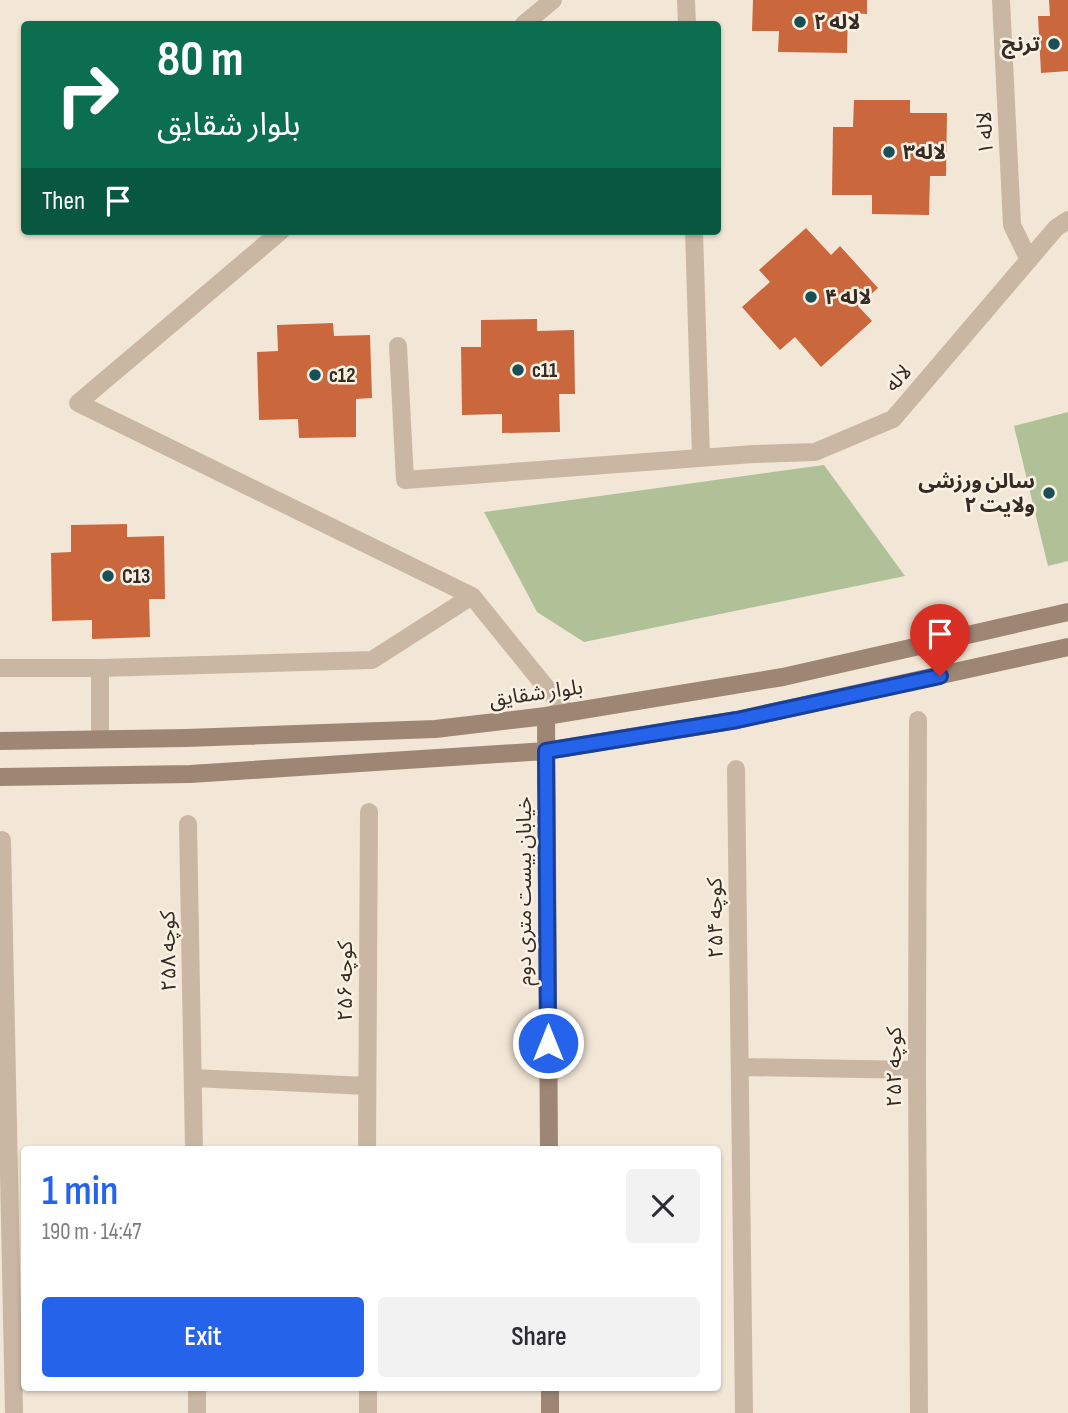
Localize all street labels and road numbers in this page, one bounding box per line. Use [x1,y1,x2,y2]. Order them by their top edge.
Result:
street label: لاله ۱ [972,111,999,155]
street label: لاله [880,360,917,397]
street label: بلوار شقایق [488,675,584,712]
street label: خیابان بیست متری دوم [512,796,540,986]
street label: کوچه ۲۵۴ [702,877,729,958]
street label: کوچه ۲۵۸ [155,910,182,991]
street label: کوچه ۲۵۶ [333,940,358,1021]
street label: کوچه ۲۵۲ [882,1026,907,1107]

